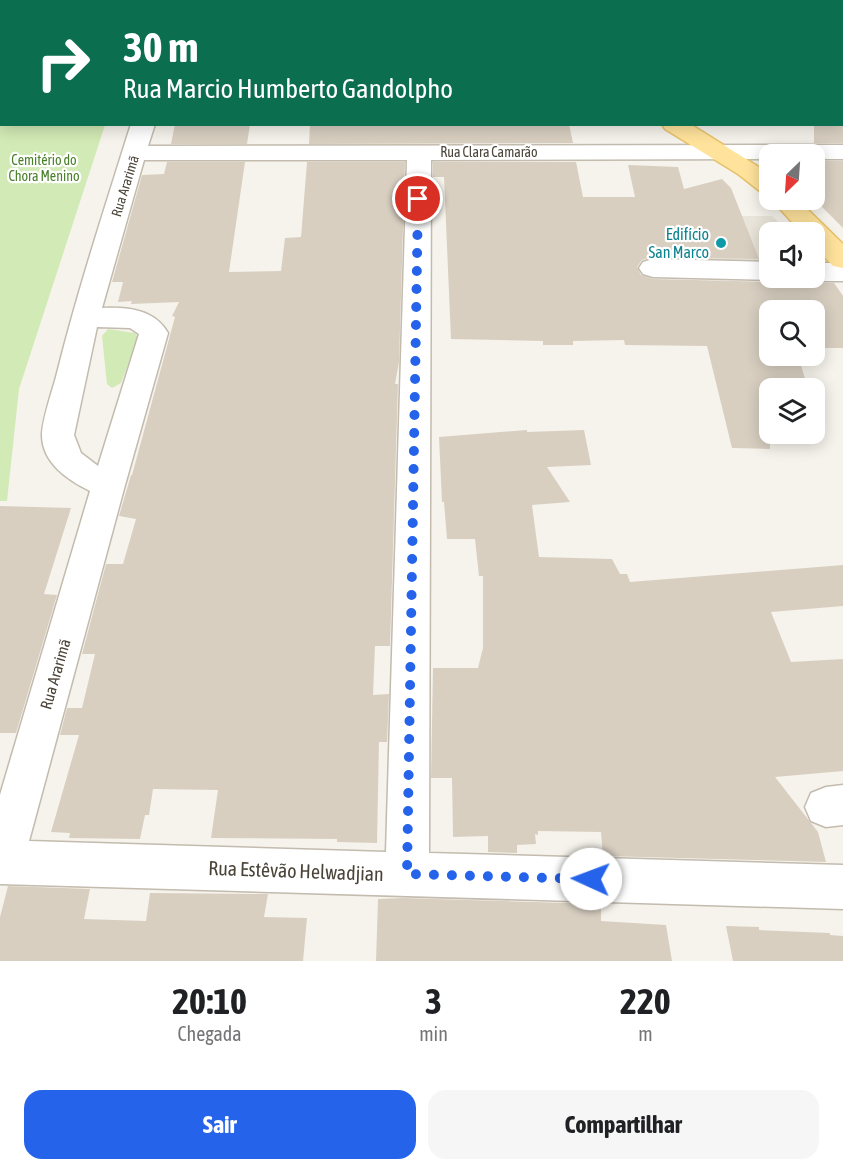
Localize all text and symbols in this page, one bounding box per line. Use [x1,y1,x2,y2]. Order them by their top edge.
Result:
text: 30 m [123,23,198,71]
icon: right [24,24,102,102]
text: Rua Marcio Humberto Gandolpho [123,73,453,104]
street label: Rua Clara Camarão [440,144,538,160]
north arrow [759,144,825,210]
map controls [759,144,825,444]
park label: Cemitério do Chora Menino [8,152,80,184]
street label: Rua Ararimã [108,153,142,219]
pin [392,173,443,224]
icon: arrive [401,182,434,215]
button: sound [759,222,825,288]
place label: Edifício San Marco [649,225,709,261]
marker: Edifício San Marco [714,236,728,250]
button: search [759,300,825,366]
button: layers [759,378,825,444]
street label: Rua Ararimã [36,637,74,711]
position arrow [559,847,623,911]
street label: Rua Estêvão Helwadjian [208,856,384,885]
text: 20:10 [172,980,247,1022]
text: 3 [425,980,442,1022]
text: 220 [620,980,671,1022]
text: Chegada [178,1022,242,1045]
text: min [419,1022,448,1045]
text: m [638,1022,653,1045]
button: Sair [24,1090,416,1159]
button: Compartilhar [428,1090,819,1159]

